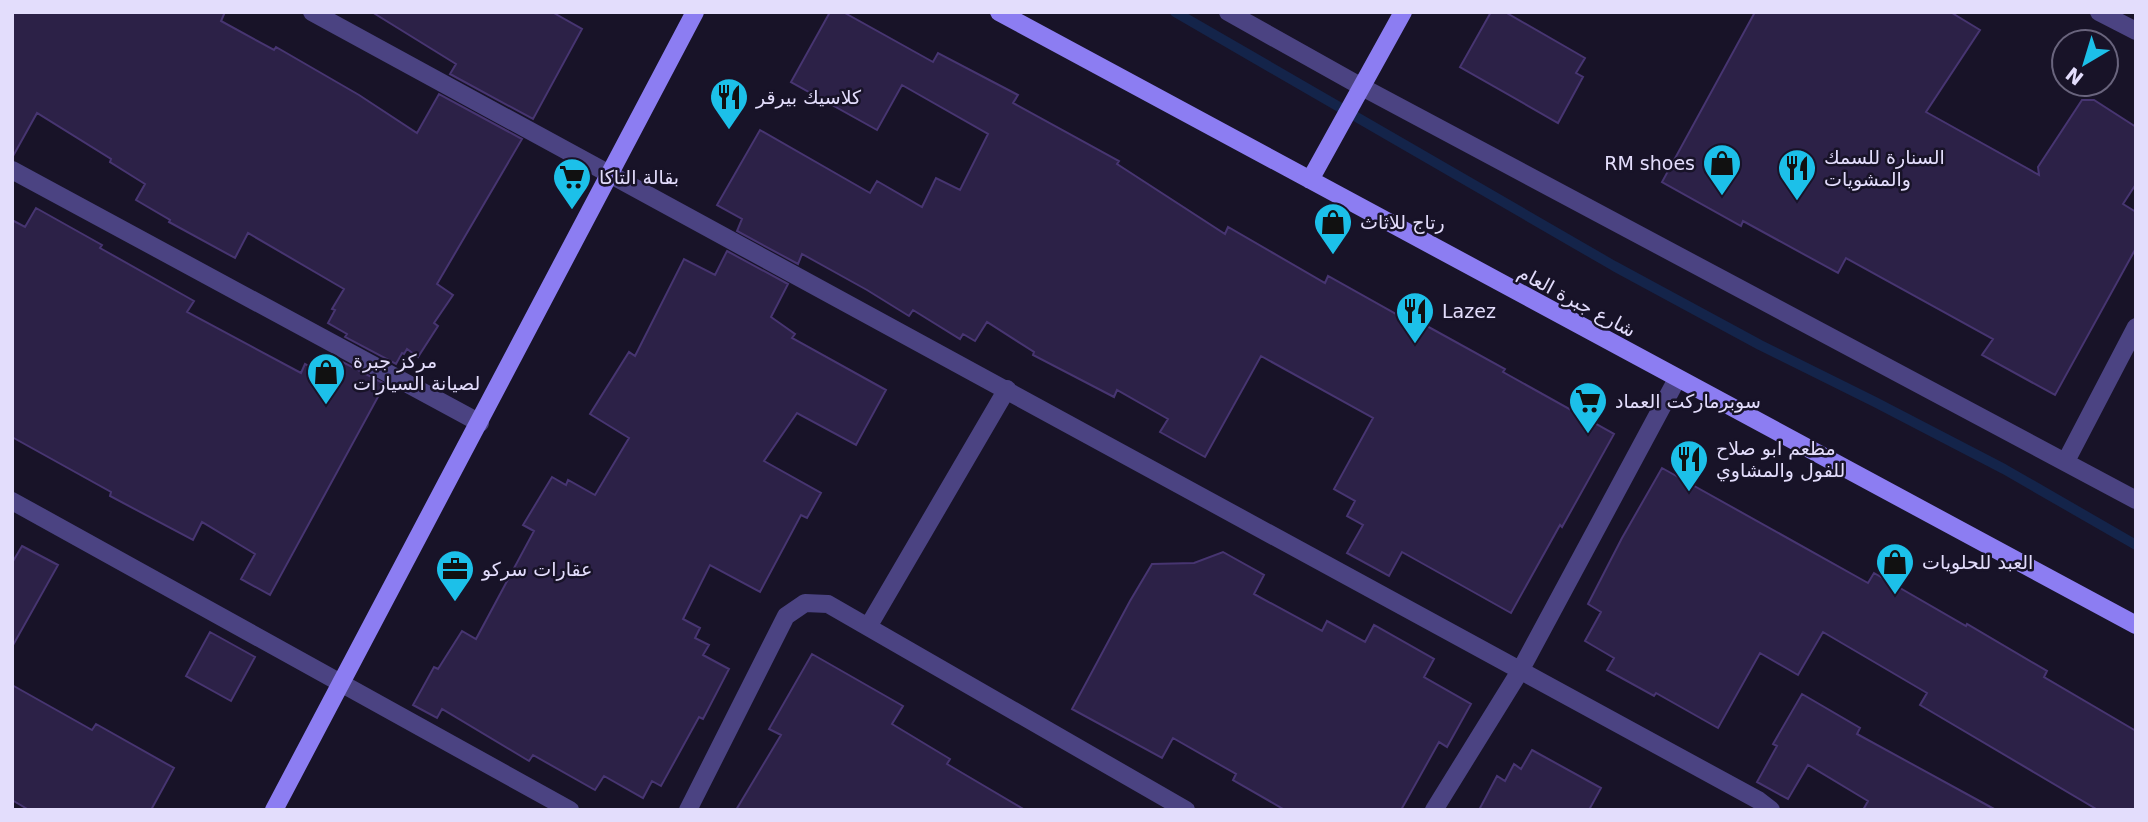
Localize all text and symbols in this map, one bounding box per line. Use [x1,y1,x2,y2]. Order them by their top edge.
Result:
north arrow [2050,28,2120,98]
text: N [2061,63,2088,90]
restaurant icon: كلاسيك بيرقر [708,76,750,131]
place label: كلاسيك بيرقر [755,86,862,109]
shop icon: RM shoes [1701,142,1743,197]
place label: السنارة للسمك والمشويات [1824,146,1945,191]
restaurant icon: السنارة للسمك والمشويات [1776,147,1818,202]
place label: RM shoes [1604,152,1695,174]
supermarket icon: بقالة التاكا [551,156,593,211]
place label: بقالة التاكا [599,166,679,188]
shop icon: رتاج للاثاث [1312,201,1354,256]
place label: رتاج للاثاث [1360,211,1445,234]
street label: شارع جبرة العام [1514,261,1640,342]
restaurant icon: Lazez [1394,290,1436,345]
place label: Lazez [1442,300,1496,322]
place label: مركز جبرة لصيانة السيارات [353,350,480,395]
shop icon: مركز جبرة لصيانة السيارات [305,351,347,406]
supermarket icon: سوبرماركت العماد [1567,380,1609,435]
place label: سوبرماركت العماد [1615,390,1761,413]
place label: مطعم ابو صلاح للفول والمشاوي [1716,437,1845,482]
restaurant icon: مطعم ابو صلاح للفول والمشاوي [1668,438,1710,493]
shop icon: العبد للحلويات [1874,541,1916,596]
office icon: عقارات سركو [434,548,476,603]
place label: العبد للحلويات [1922,551,2033,574]
place label: عقارات سركو [481,558,592,581]

